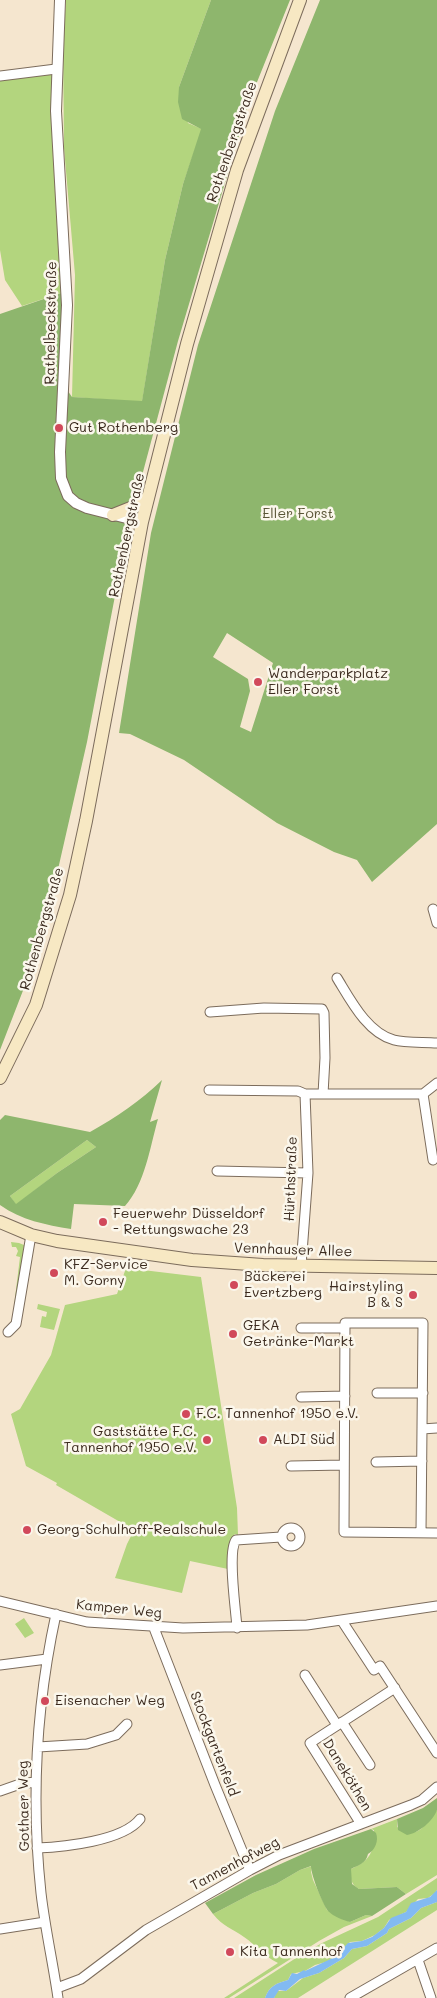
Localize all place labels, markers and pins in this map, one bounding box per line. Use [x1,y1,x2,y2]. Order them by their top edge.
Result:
place label: Gut Rothenberg [69,420,178,436]
marker: Gut Rothenberg [53,422,65,434]
place label: Wanderparkplatz Eller Forst [268,666,388,699]
marker: Wanderparkplatz Eller Forst [252,676,264,688]
place label: Feuerwehr Düsseldorf - Rettungswache 23 [113,1206,264,1238]
marker: Feuerwehr Düsseldorf - Rettungswache 23 [97,1216,109,1228]
place label: KFZ-Service M. Gorny [64,1257,148,1290]
marker: KFZ-Service M. Gorny [48,1267,60,1279]
place label: Bäckerei Evertzberg [244,1269,322,1302]
marker: Bäckerei Evertzberg [228,1279,240,1291]
place label: Hairstyling B & S [329,1279,403,1311]
marker: Hairstyling B & S [407,1289,419,1301]
place label: GEKA Getränke-Markt [243,1318,354,1350]
marker: GEKA Getränke-Markt [227,1328,239,1340]
place label: F.C. Tannenhof 1950 e.V. [196,1406,359,1422]
marker: F.C. Tannenhof 1950 e.V. [180,1408,192,1420]
place label: Gaststätte F.C. Tannenhof 1950 e.V. [63,1424,197,1456]
place label: ALDI Süd [273,1432,335,1448]
marker: Gaststätte F.C. Tannenhof 1950 e.V. [201,1434,213,1446]
marker: ALDI Süd [257,1434,269,1446]
place label: Georg-Schulhoff-Realschule [37,1522,226,1538]
marker: Georg-Schulhoff-Realschule [21,1524,33,1536]
place label: Eisenacher Weg [55,1693,165,1709]
marker: Eisenacher Weg [39,1695,51,1707]
place label: Kita Tannenhof [240,1944,342,1960]
marker: Kita Tannenhof [224,1946,236,1958]

